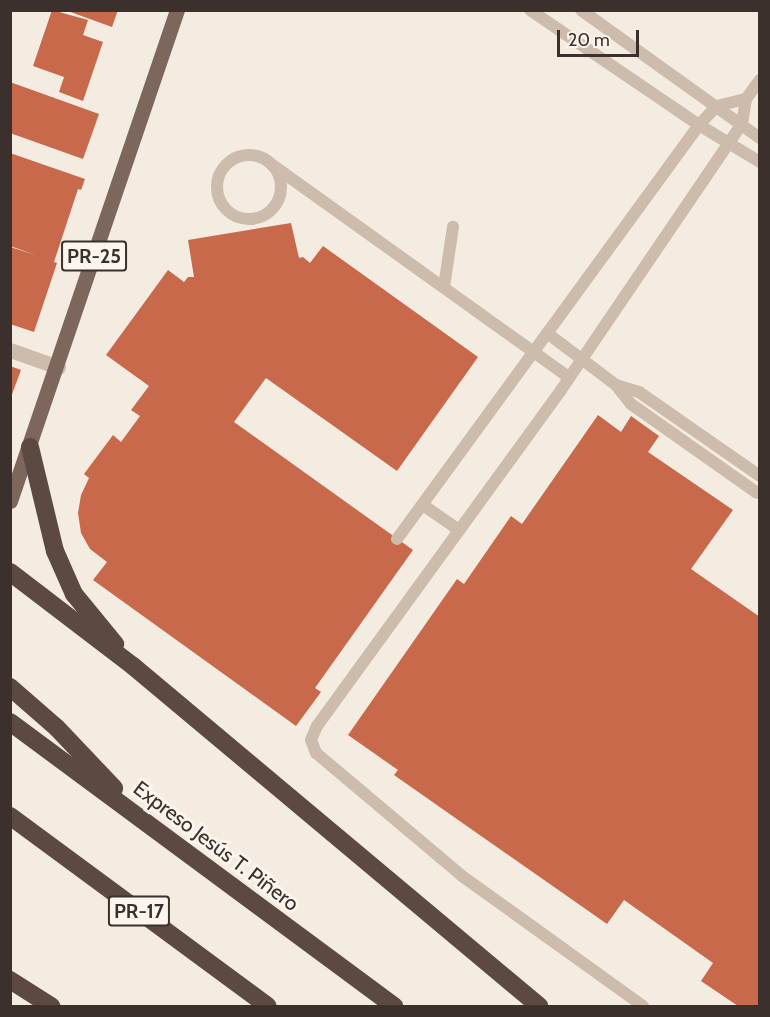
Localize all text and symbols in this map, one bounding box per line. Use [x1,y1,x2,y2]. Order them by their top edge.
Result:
scale bar [560,18,642,56]
text: 20 m [568,29,610,51]
road number: PR-25 [61,239,127,273]
street label: Expreso Jesús T. Piñero [128,776,304,916]
road number: PR-17 [108,894,170,928]

